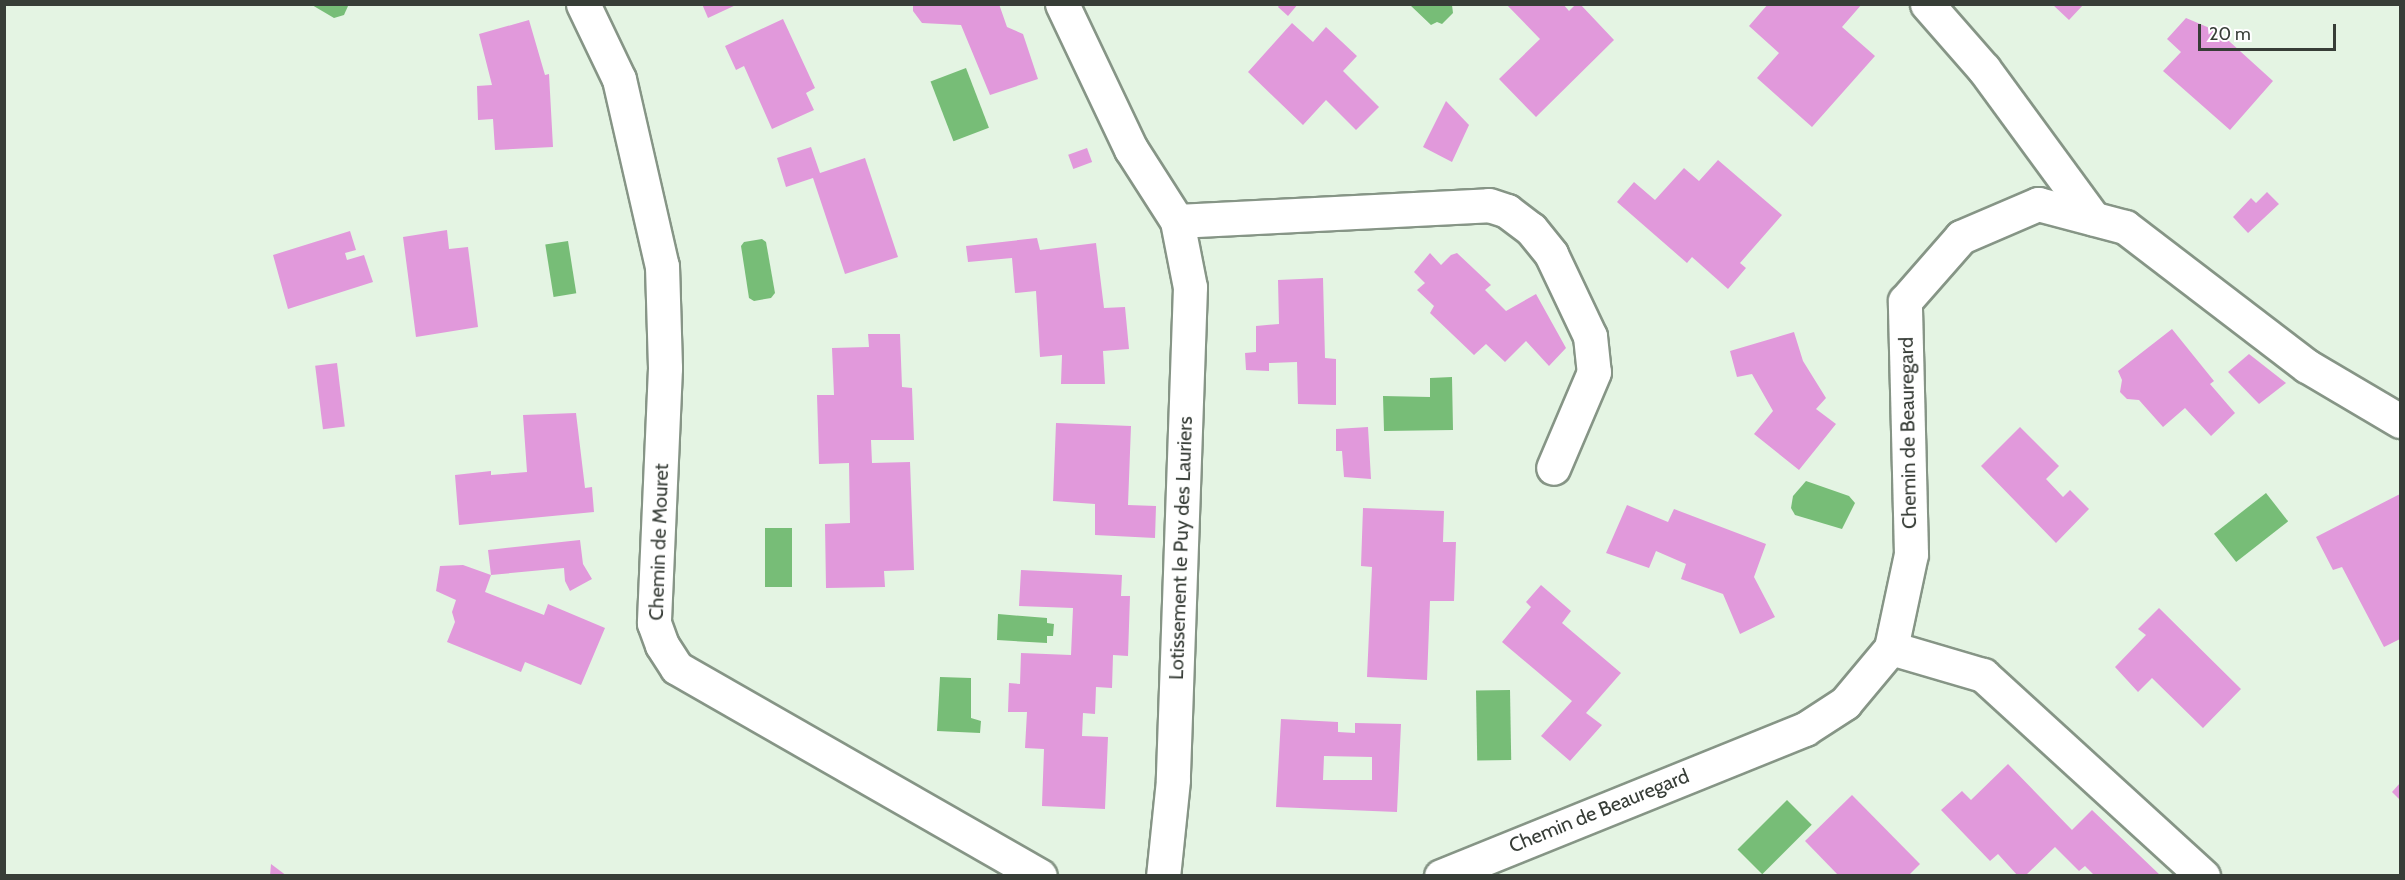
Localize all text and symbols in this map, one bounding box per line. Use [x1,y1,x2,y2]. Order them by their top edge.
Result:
scale bar [2201,12,2339,50]
text: 20 m [2209,23,2251,45]
street label: Chemin de Beauregard [1894,337,1922,529]
street label: Lotissement le Puy des Lauriers [1164,416,1198,680]
street label: Chemin de Mouret [644,463,674,621]
street label: Chemin de Beauregard [1506,764,1692,858]

